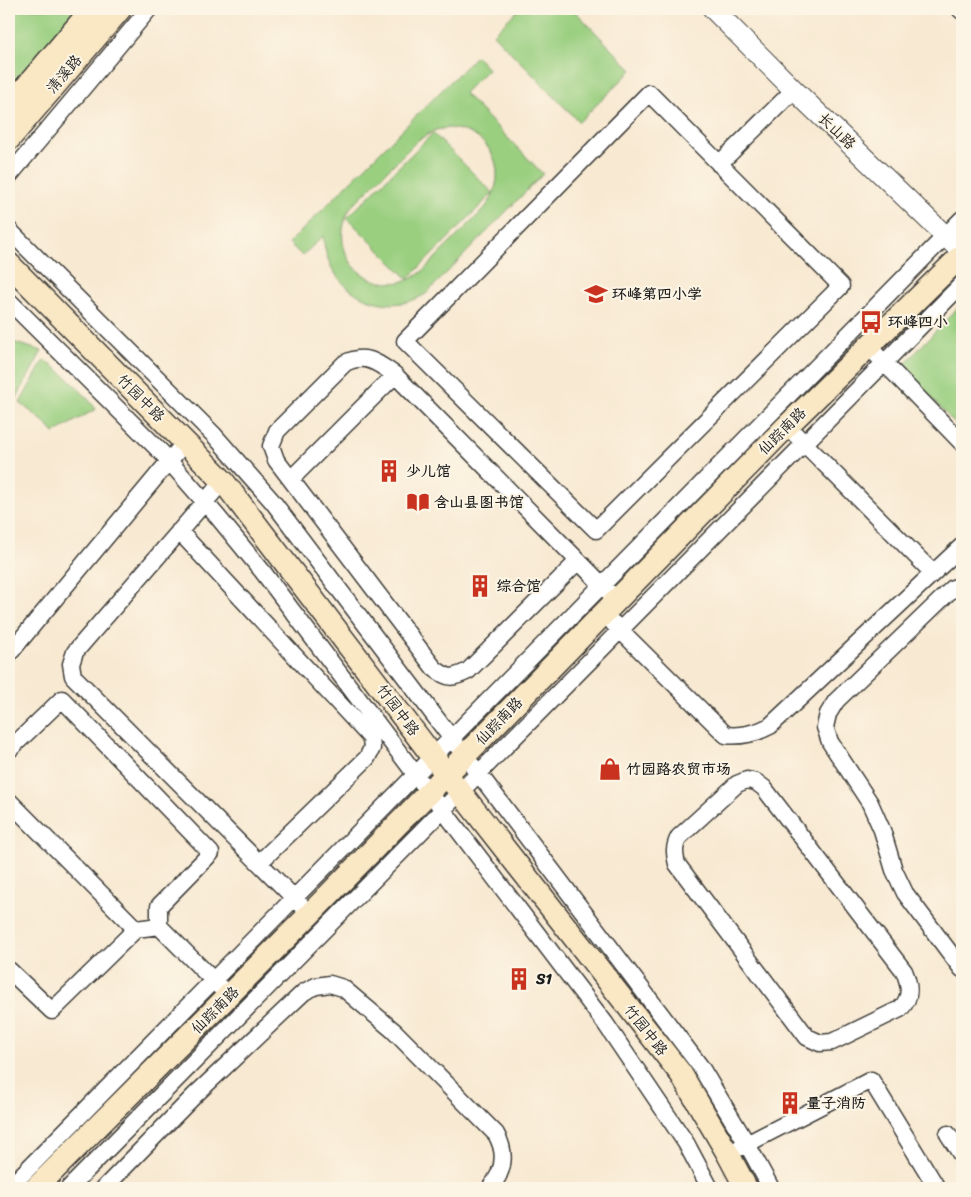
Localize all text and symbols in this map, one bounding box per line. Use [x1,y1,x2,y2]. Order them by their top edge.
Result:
street label: 清溪路 [40,48,88,100]
street label: 长山路 [812,106,862,156]
school or university icon: 环峰第四小学 [583,281,609,307]
place label: 环峰第四小学 [612,281,702,307]
bus stop icon: 环峰四小 [858,309,884,335]
place label: 环峰四小 [888,309,948,335]
street label: 竹园中路 [111,368,171,428]
street label: 仙踪南路 [752,401,812,461]
building icon: 少儿馆 [376,458,402,484]
place label: 少儿馆 [406,458,451,484]
library icon: 含山县图书馆 [405,489,431,515]
place label: 含山县图书馆 [434,489,524,515]
building icon: 综合馆 [467,573,493,599]
place label: 综合馆 [496,573,541,599]
street label: 竹园中路 [370,678,426,742]
street label: 仙踪南路 [469,690,529,752]
shop icon: 竹园路农贸市场 [597,756,623,782]
place label: 竹园路农贸市场 [626,756,731,782]
building icon: S1 [506,966,532,992]
place label: S1 [535,966,552,992]
street label: 仙踪南路 [185,980,245,1040]
street label: 竹园中路 [617,998,675,1062]
building icon: 量子消防 [777,1090,803,1116]
place label: 量子消防 [806,1090,866,1116]

